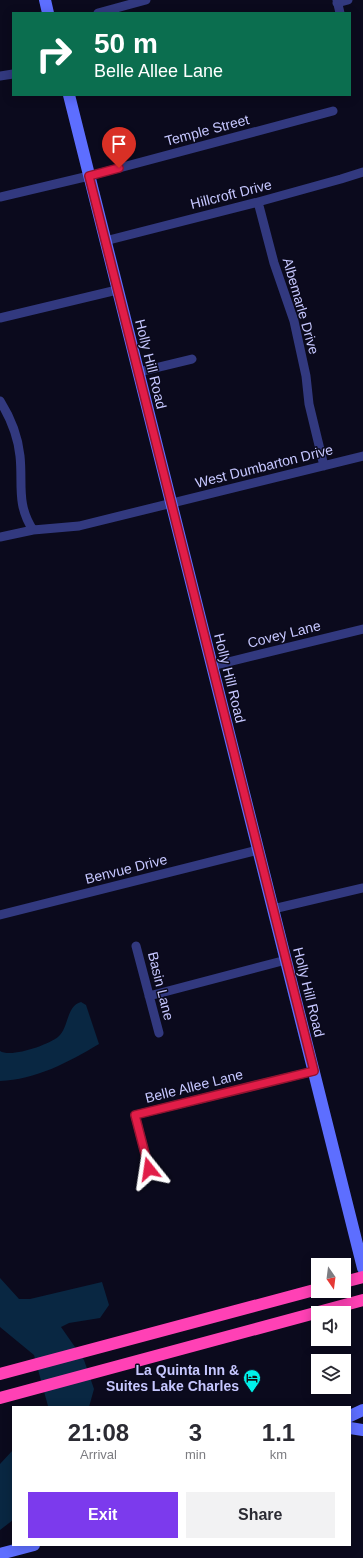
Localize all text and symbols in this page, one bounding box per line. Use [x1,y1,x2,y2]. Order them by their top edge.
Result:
icon: right [28,28,80,80]
text: 50 m [94,28,158,59]
text: Belle Allee Lane [94,61,223,81]
street label: Temple Street [163,111,251,149]
pin [102,127,136,168]
icon: arrive [108,133,130,155]
street label: Hillcroft Drive [189,176,274,212]
street label: Albemarle Drive [280,256,322,356]
street label: Holly Hill Road [132,318,170,410]
street label: West Dumbarton Drive [193,441,335,491]
street label: Covey Lane [246,617,322,651]
street label: Holly Hill Road [211,632,249,724]
street label: Benvue Drive [83,851,169,887]
street label: Holly Hill Road [290,946,328,1038]
street label: Basin Lane [145,950,177,1022]
street label: Belle Allee Lane [143,1066,245,1106]
position arrow [128,1148,170,1190]
north arrow [311,1258,351,1298]
map controls [311,1258,351,1394]
button: sound [311,1306,351,1346]
button: layers [311,1354,351,1394]
place label: La Quinta Inn & Suites Lake Charles [106,1362,239,1394]
hotel icon: La Quinta Inn & Suites Lake Charles [242,1368,262,1393]
text: 21:08 [68,1419,129,1446]
text: 3 [189,1419,202,1446]
text: 1.1 [262,1419,295,1446]
text: Arrival [80,1447,117,1462]
text: min [185,1447,206,1462]
text: km [270,1447,287,1462]
button: Exit [28,1492,178,1538]
button: Share [186,1492,335,1538]

